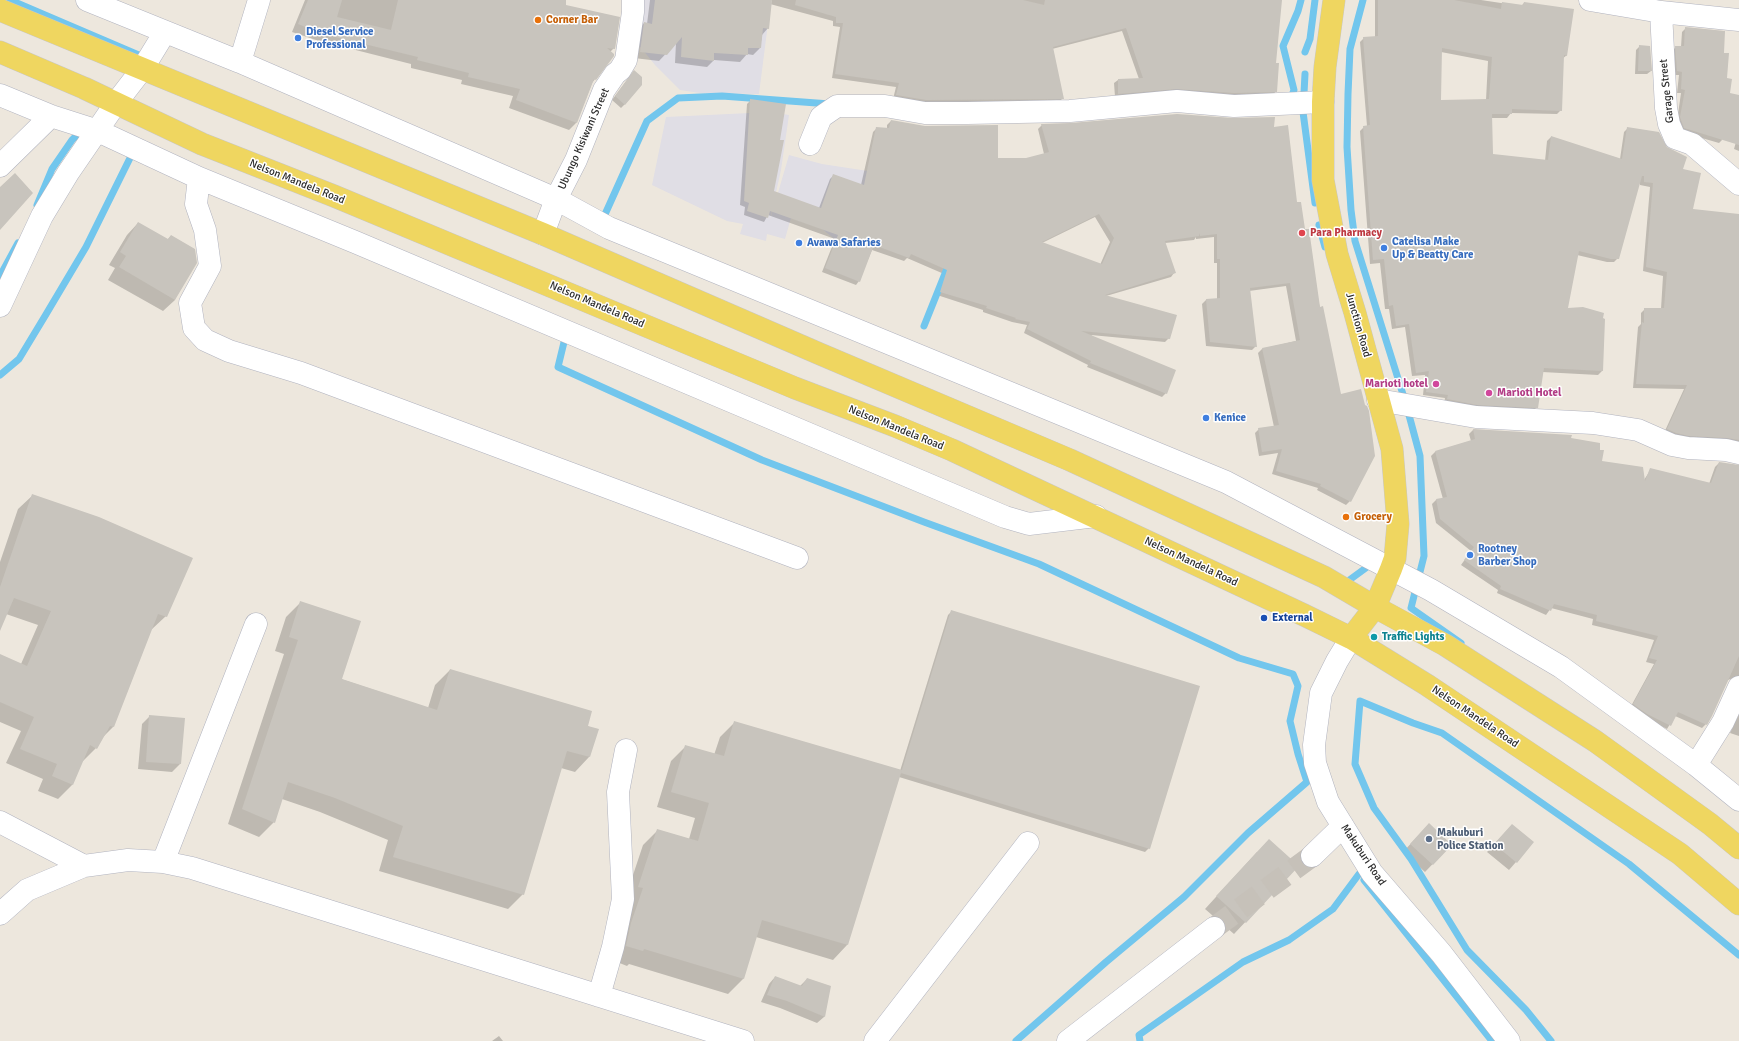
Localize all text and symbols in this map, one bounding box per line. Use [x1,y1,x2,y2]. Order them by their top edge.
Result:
place label: Corner Bar [546,13,598,27]
marker: Corner Bar [533,15,543,25]
place label: Diesel Service Professional [306,25,374,51]
marker: Diesel Service Professional [293,33,303,43]
street label: Garage Street [1657,58,1677,124]
street label: Ubungo Kisiwani Street [556,86,612,192]
street label: Nelson Mandela Road [247,157,347,207]
place label: Para Pharmacy [1310,226,1382,240]
marker: Para Pharmacy [1297,228,1307,238]
place label: Catelisa Make Up & Beatty Care [1392,235,1473,261]
place label: Avawa Safaries [807,236,881,250]
marker: Avawa Safaries [794,238,804,248]
marker: Catelisa Make Up & Beatty Care [1379,243,1389,253]
street label: Nelson Mandela Road [548,279,646,331]
street label: Junction Road [1342,291,1374,359]
place label: Marioti hotel [1365,377,1428,391]
marker: Marioti hotel [1431,379,1441,389]
place label: Marioti Hotel [1497,386,1561,400]
marker: Marioti Hotel [1484,388,1494,398]
street label: Nelson Mandela Road [846,403,946,453]
place label: Kenice [1214,411,1246,425]
marker: Kenice [1201,413,1211,423]
place label: Grocery [1354,510,1392,524]
marker: Grocery [1341,512,1351,522]
street label: Nelson Mandela Road [1142,535,1240,589]
place label: Rootney Barber Shop [1478,542,1537,568]
marker: Rootney Barber Shop [1465,550,1475,560]
place label: External [1272,611,1313,625]
marker: External [1259,613,1269,623]
place label: Traffic Lights [1382,630,1444,644]
marker: Traffic Lights [1369,632,1379,642]
street label: Nelson Mandela Road [1429,683,1521,751]
street label: Makuburi Road [1338,822,1388,888]
place label: Makuburi Police Station [1437,826,1504,852]
marker: Makuburi Police Station [1424,834,1434,844]

